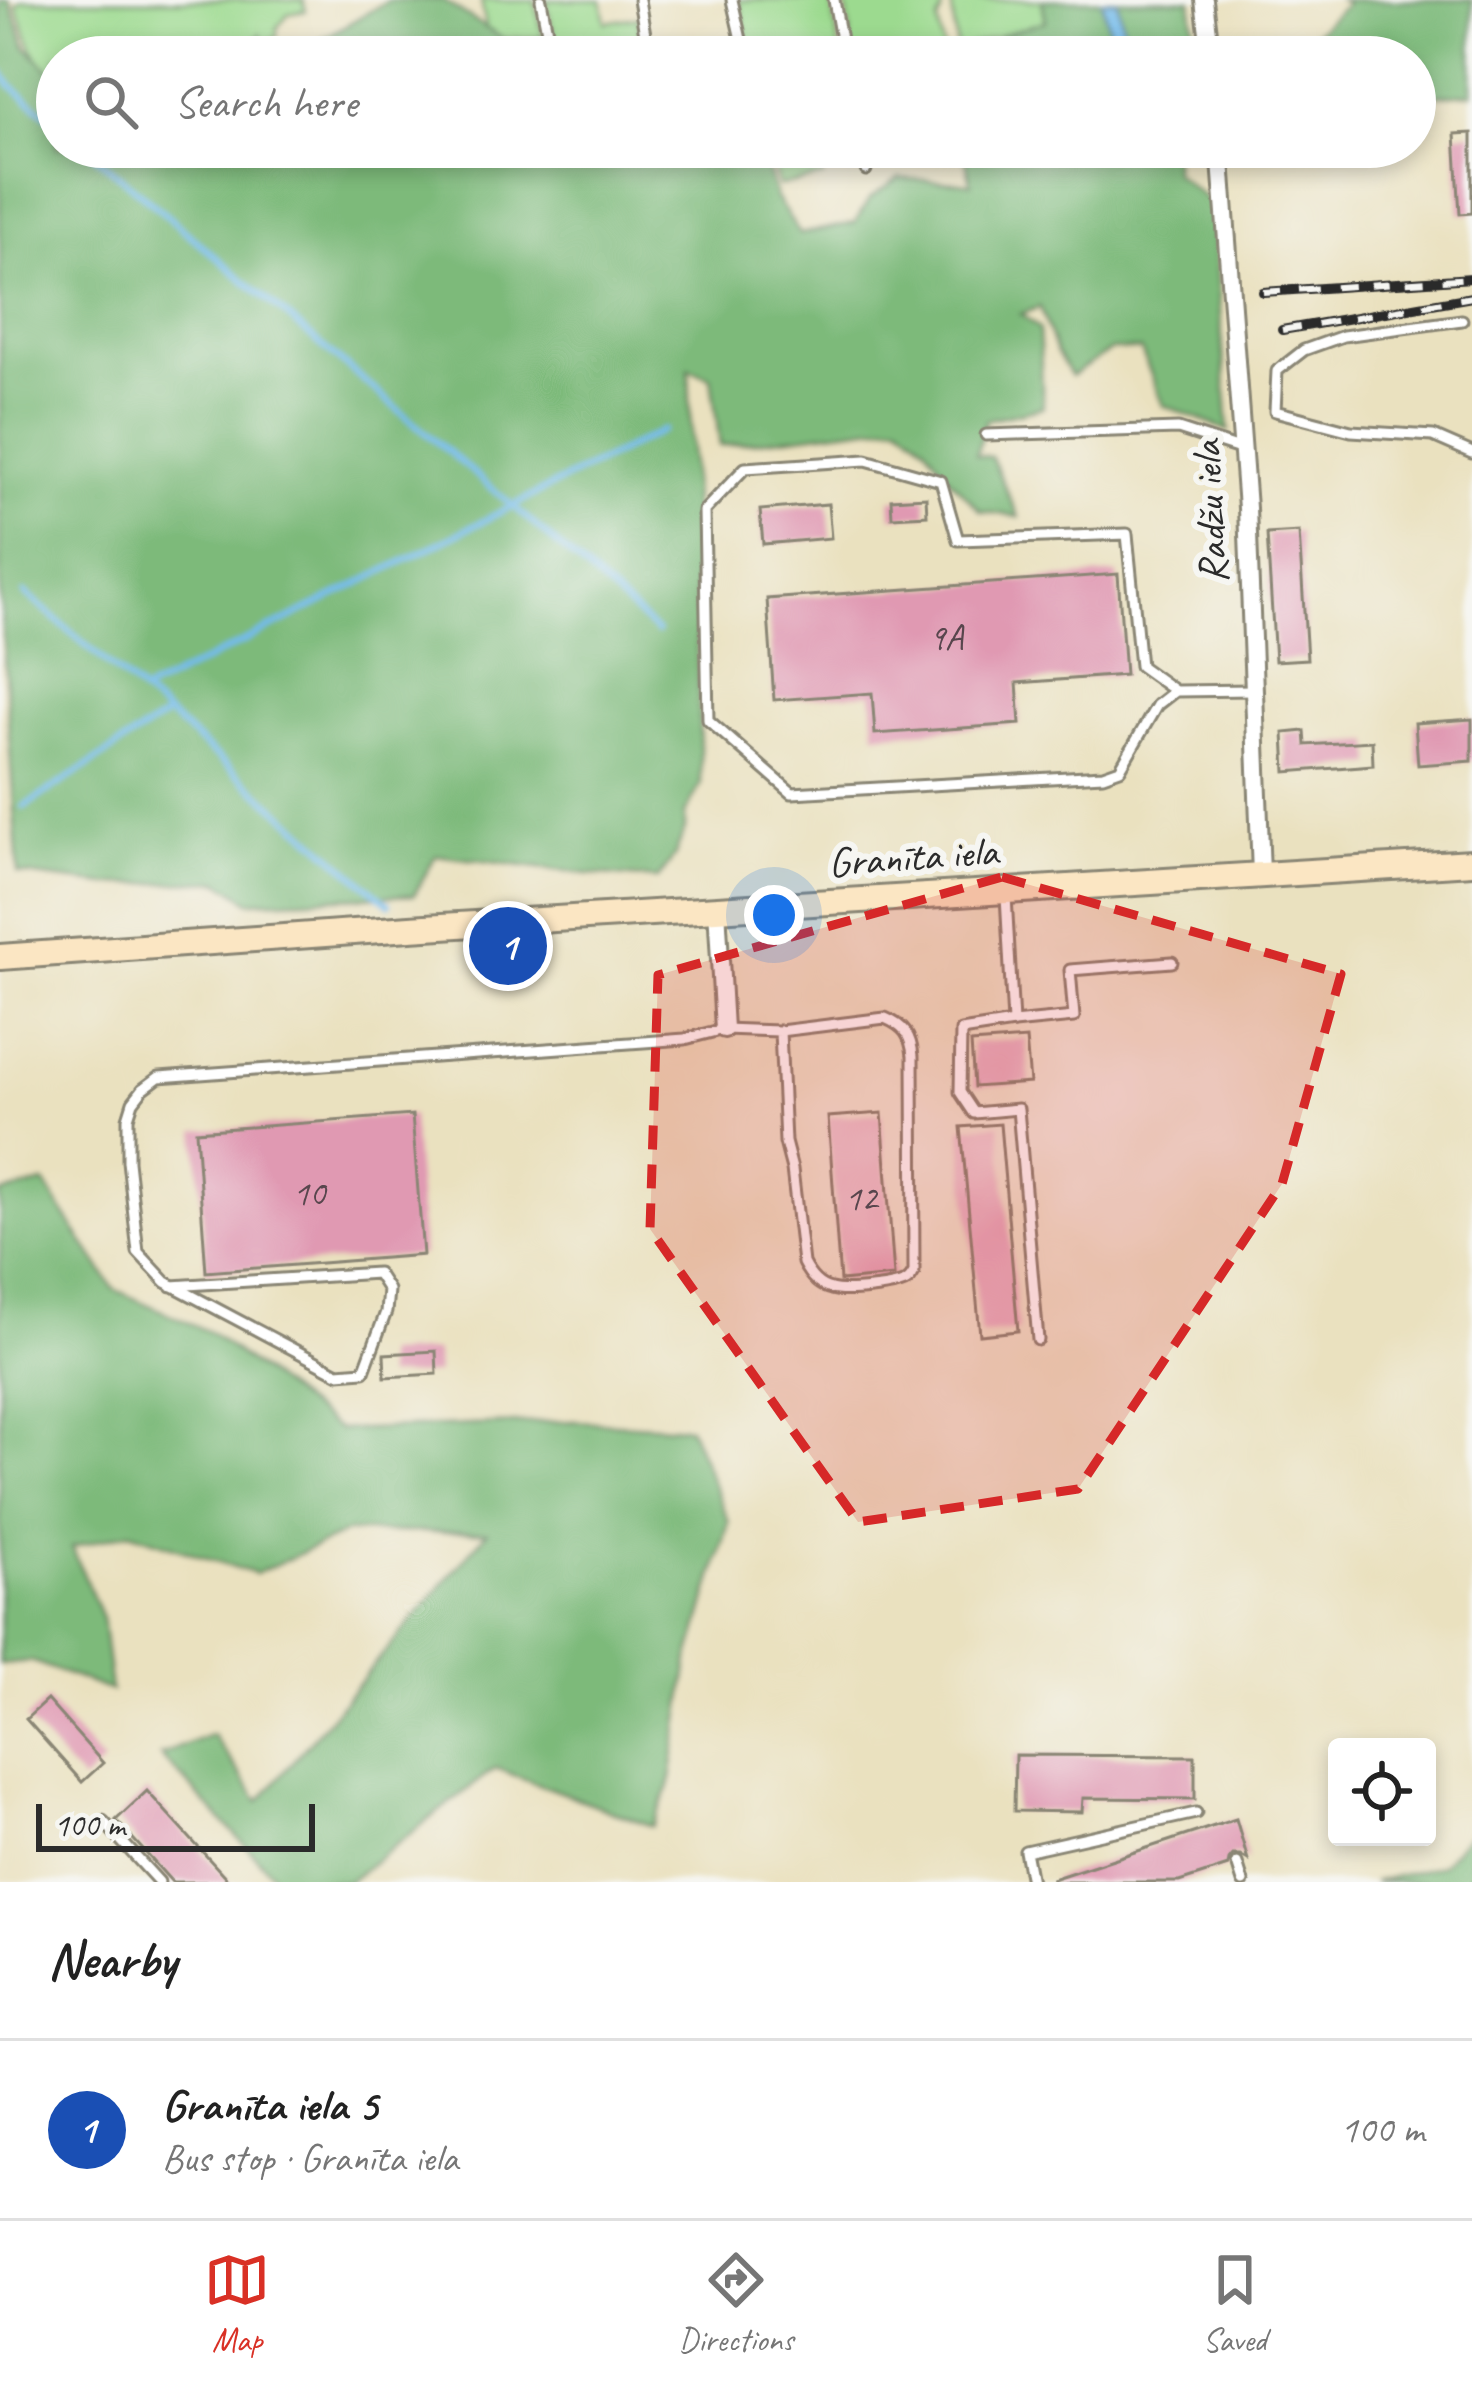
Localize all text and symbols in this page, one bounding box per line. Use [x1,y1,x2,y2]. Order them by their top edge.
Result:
search box [36,36,1436,168]
icon: search [78,69,144,135]
text: Search here [174,74,357,131]
street label: Radžu iela [1180,437,1240,585]
house number: 9A [929,614,965,660]
street label: Granīta iela [826,824,1002,889]
your location [744,885,804,945]
pin: 1 [469,901,547,991]
house number: 10 [293,1170,328,1216]
house number: 12 [845,1175,880,1221]
map controls [1328,1738,1436,1846]
button: locate [1328,1738,1436,1846]
scale bar [36,1798,315,1851]
text: 100 m [54,1804,125,1846]
text: Nearby [48,1928,176,1992]
text: Granīta iela 5 [162,2077,378,2134]
text: 1 [78,2105,96,2154]
text: 100 m [1340,2105,1424,2154]
text: Bus stop · Granīta iela [162,2134,458,2183]
tab: Map [204,2247,270,2361]
tab: Directions [679,2247,793,2361]
tab: Saved [1202,2247,1268,2361]

